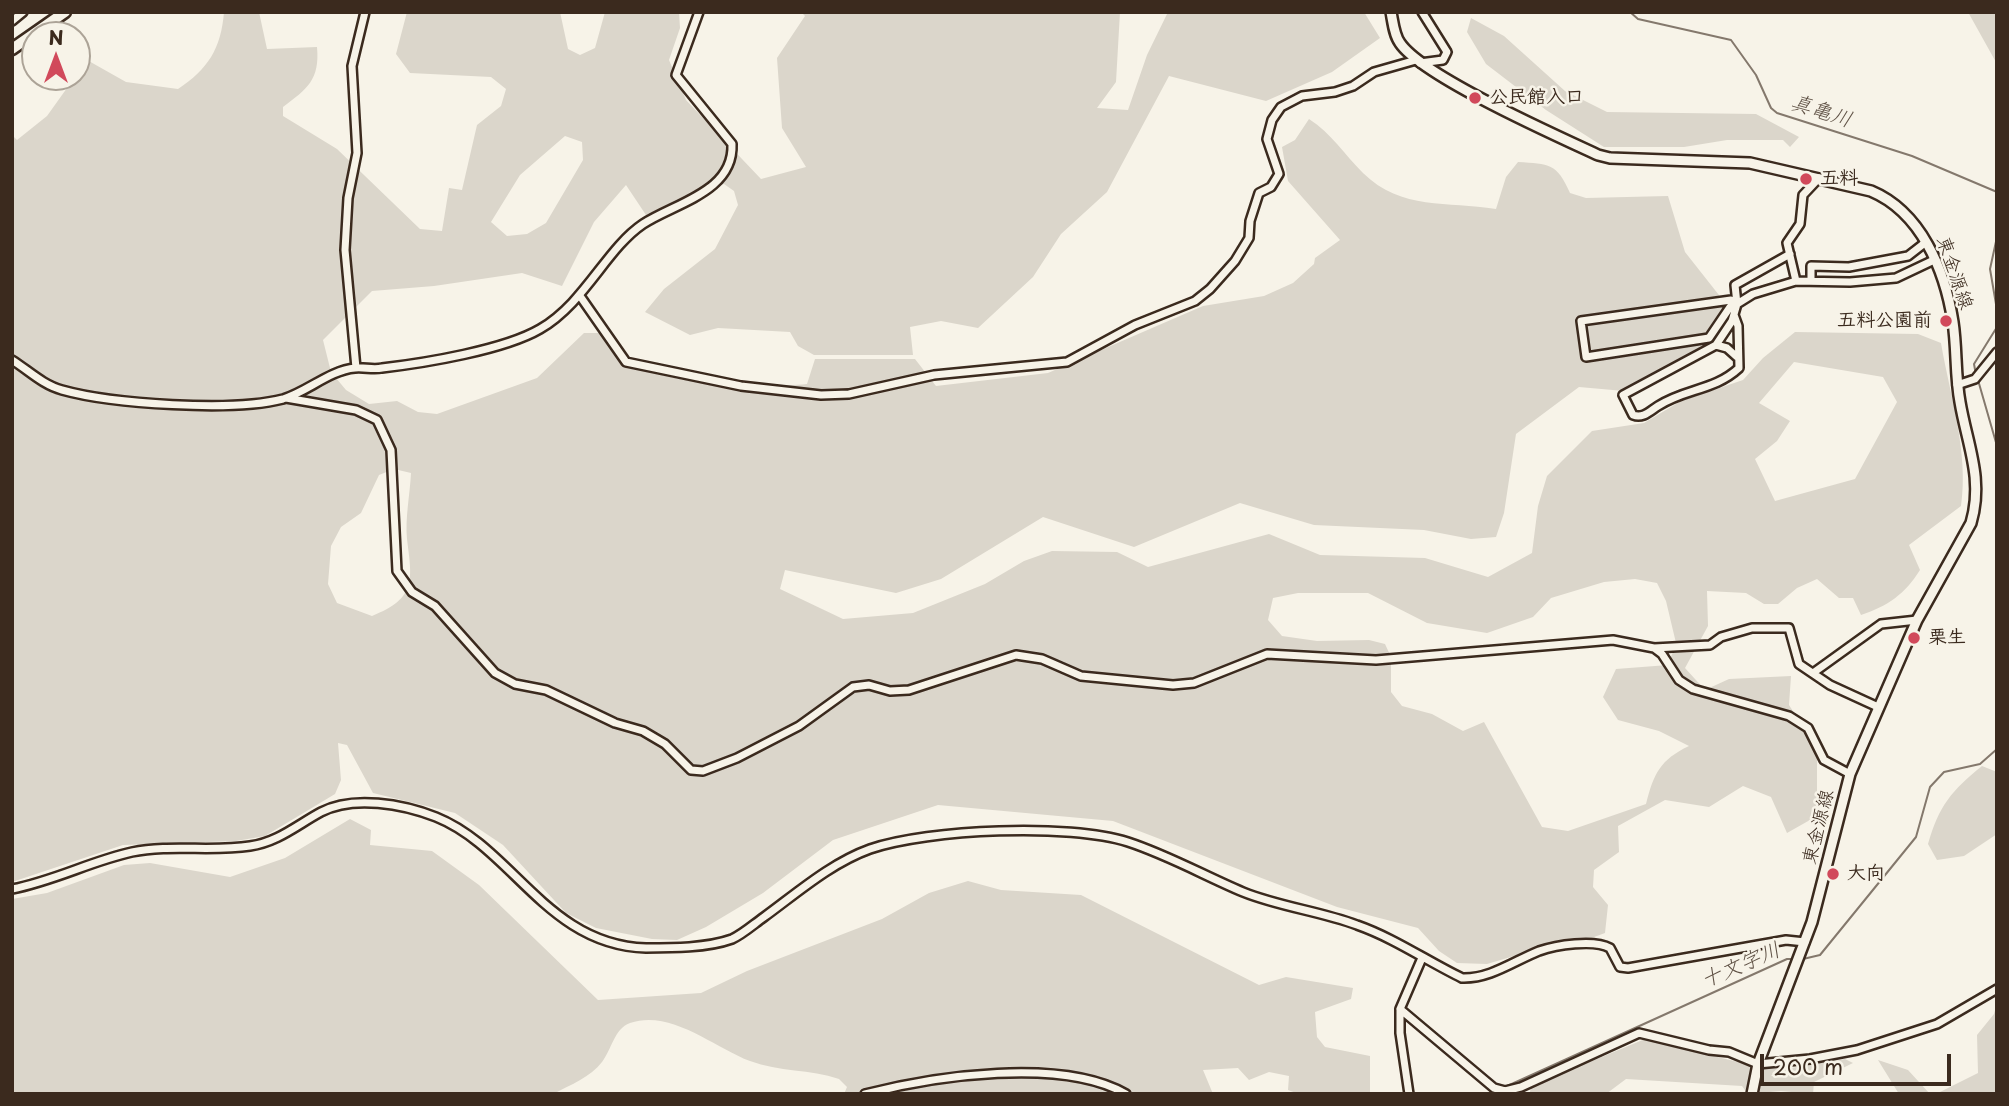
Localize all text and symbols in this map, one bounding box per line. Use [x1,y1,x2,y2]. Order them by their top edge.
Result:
north arrow [21,21,91,91]
text: N [48,23,64,51]
place label: 公民館入口 [1489,87,1584,109]
marker: 公民館入口 [1467,90,1483,106]
water label: 真亀川 [1787,90,1855,134]
place label: 五料 [1820,168,1858,190]
marker: 五料 [1798,171,1814,187]
street label: 東金源線 [1931,233,1977,313]
place label: 五料公園前 [1837,310,1932,332]
marker: 五料公園前 [1938,313,1954,329]
place label: 栗生 [1928,627,1966,649]
marker: 栗生 [1906,630,1922,646]
street label: 東金源線 [1799,787,1839,867]
place label: 大向 [1847,863,1885,885]
marker: 大向 [1825,866,1841,882]
water label: 十文字川 [1697,938,1785,994]
scale bar [1764,1040,1955,1084]
text: 200 m [1773,1050,1843,1082]

